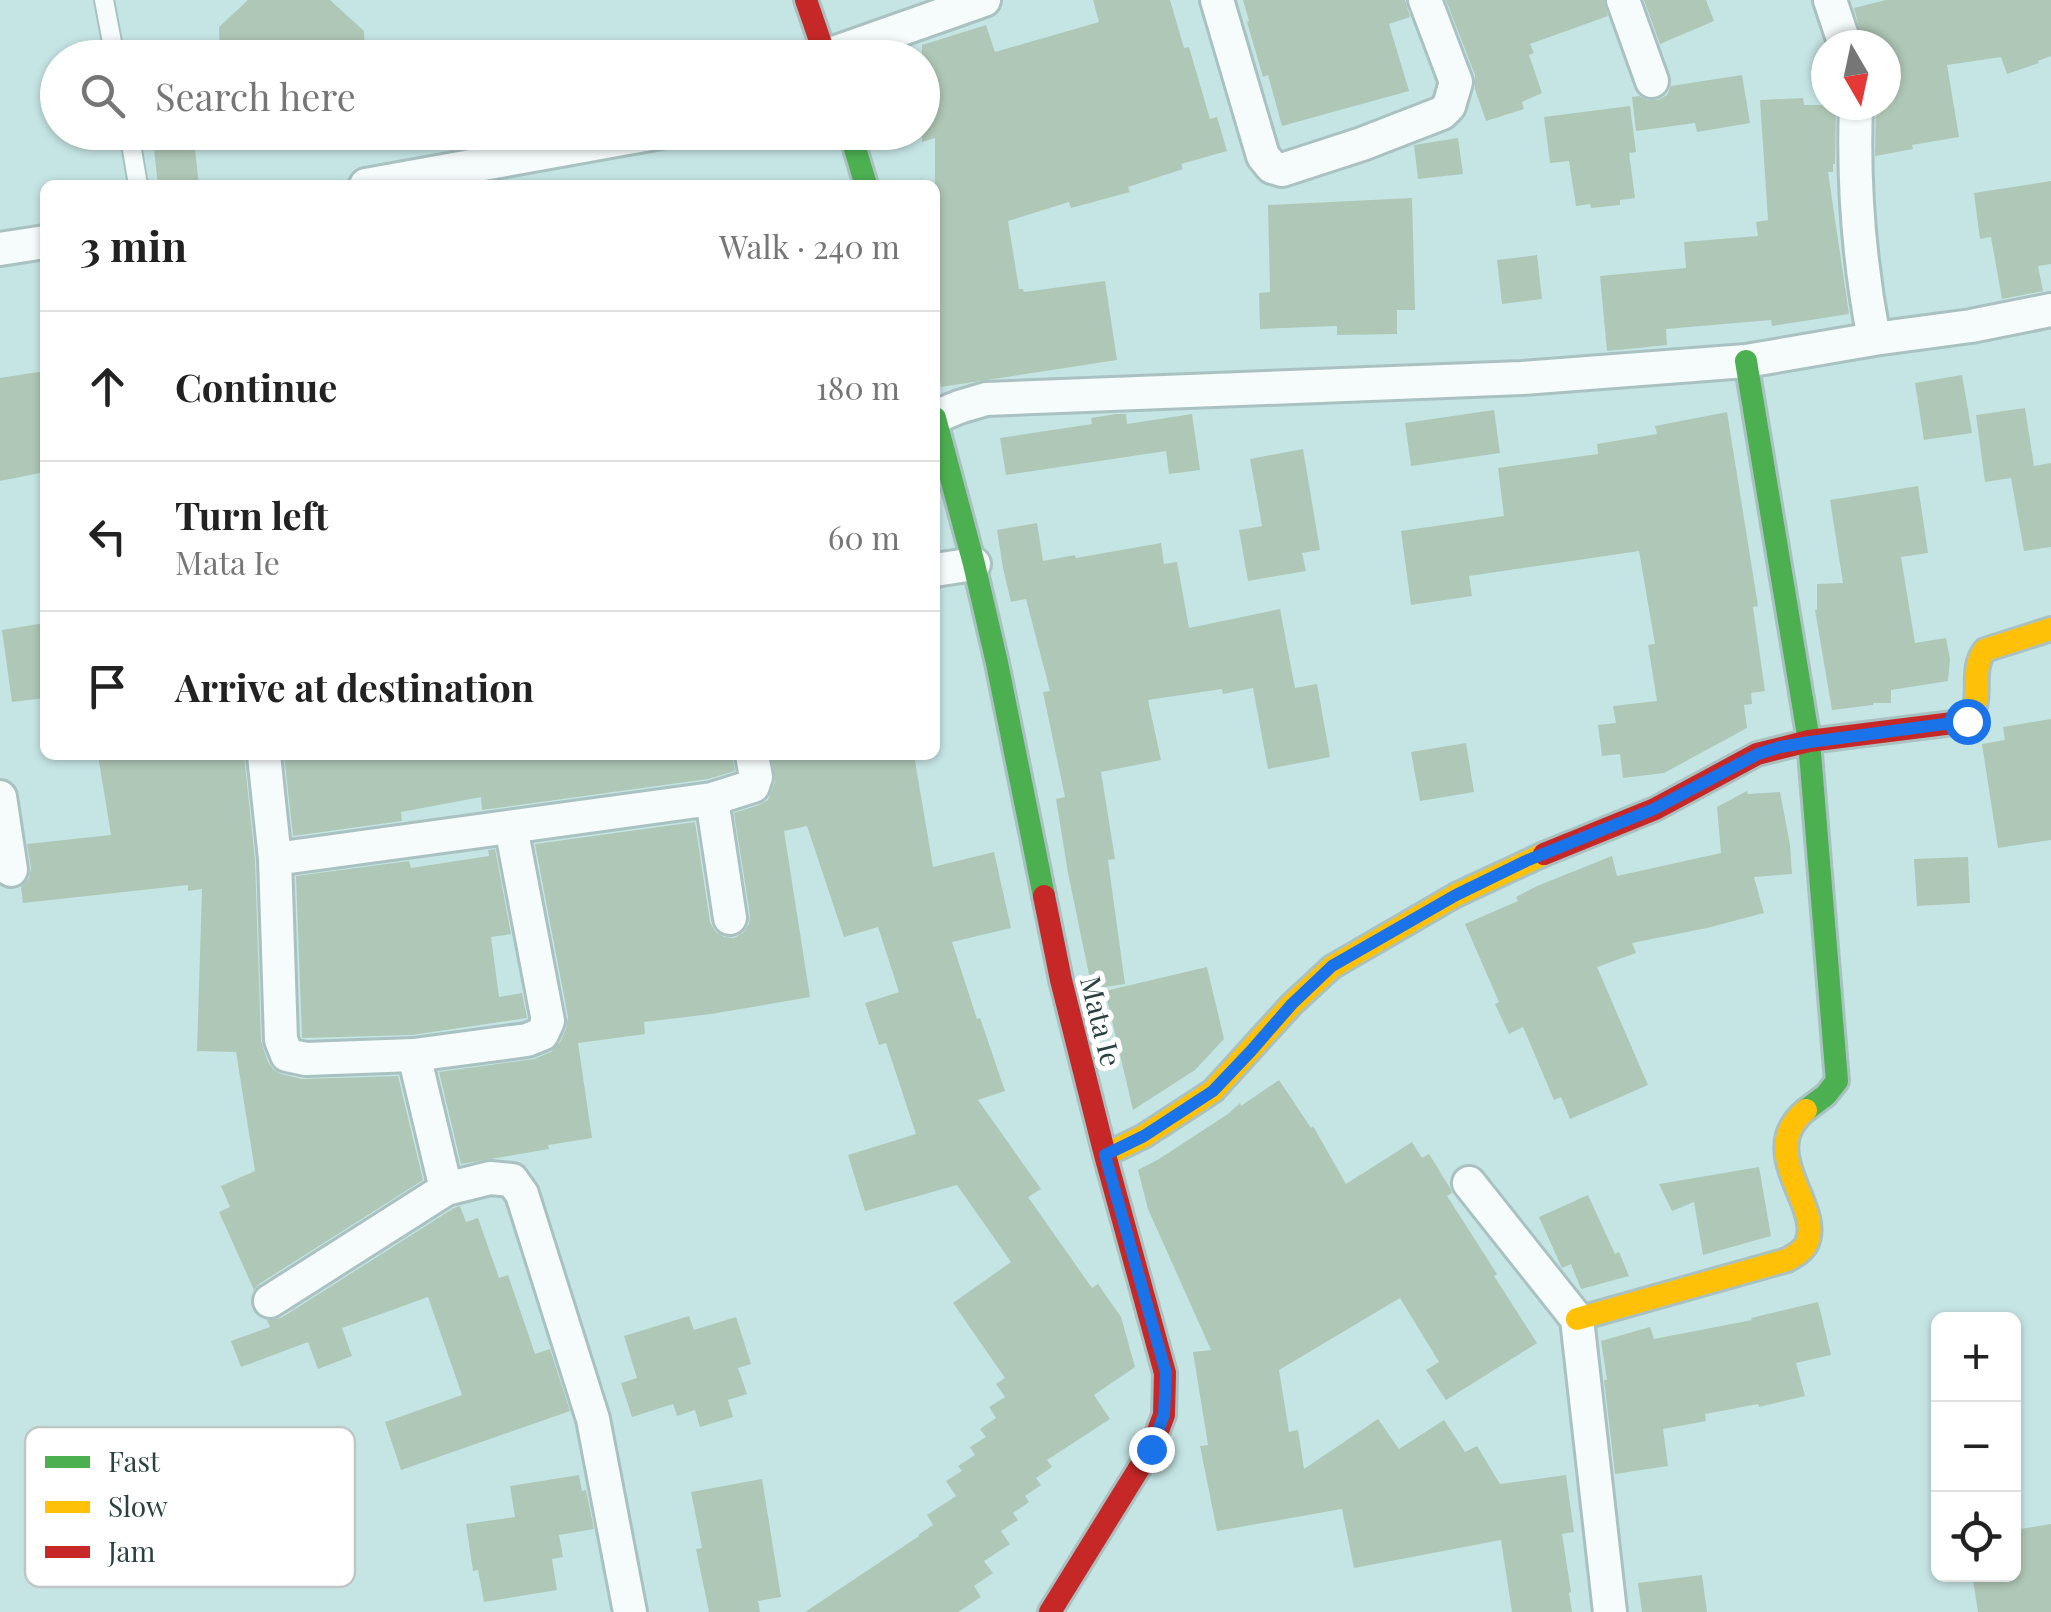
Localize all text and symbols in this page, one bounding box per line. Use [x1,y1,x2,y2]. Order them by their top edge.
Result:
north arrow [1811,30,1901,120]
search box [40,40,940,150]
icon: search [75,68,130,123]
text: Search here [155,70,356,121]
text: 3 min [80,217,187,273]
text: Walk · 240 m [719,224,900,267]
icon: ahead [80,359,135,414]
text: Continue [175,361,337,412]
text: 180 m [816,365,900,408]
text: Turn left [175,489,328,540]
icon: left [80,509,135,564]
text: 60 m [828,515,900,558]
text: Mata Ie [175,540,280,583]
icon: arrive [80,659,135,714]
text: Arrive at destination [175,661,534,712]
route start [1945,699,1991,745]
street label: Mata Ie [1073,972,1131,1070]
map controls [1931,1312,2021,1582]
button: + [1931,1312,2021,1402]
button: − [1931,1402,2021,1492]
legend [25,1427,355,1587]
route end [1129,1427,1175,1473]
text: Fast [108,1442,161,1479]
text: Slow [108,1487,168,1524]
button: locate [1931,1492,2021,1582]
text: Jam [107,1532,155,1569]

